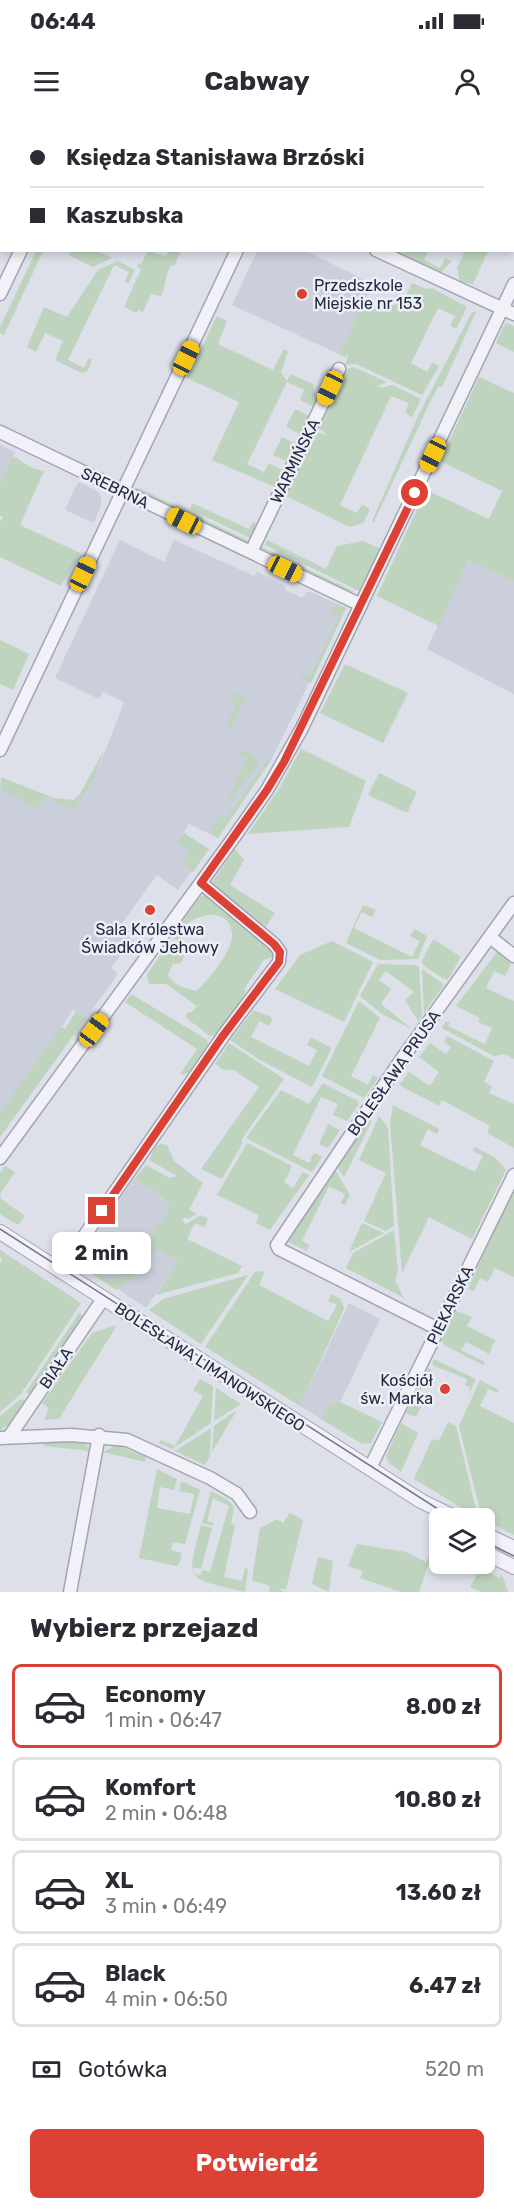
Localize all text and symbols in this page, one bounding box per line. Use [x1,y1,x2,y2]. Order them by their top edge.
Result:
text: 06:44 [30,8,96,35]
icon: menu [30,65,63,98]
text: Cabway [204,65,310,97]
icon: person [451,65,484,98]
text: Księdza Stanisława Brzóski [66,144,364,171]
text: Kaszubska [66,202,184,229]
place label: Przedszkole Miejskie nr 153 [314,276,422,313]
marker: Przedszkole Miejskie nr 153 [295,287,309,301]
car [170,338,202,378]
car [314,368,346,408]
street label: WARMIŃSKA [266,415,324,507]
car [417,435,449,475]
street label: SREBRNA [78,463,152,513]
route start [401,479,428,506]
car [164,505,204,537]
car [265,553,305,585]
car [67,554,99,594]
marker: Sala Królestwa Świadków Jehowy [143,903,157,917]
place label: Sala Królestwa Świadków Jehowy [81,920,219,957]
street label: BOLESŁAWA PRUSA [344,1006,445,1139]
car [76,1010,112,1050]
route end [88,1197,115,1224]
callout: 2 min [52,1232,152,1274]
text: 2 min [74,1241,129,1265]
street label: PIEKARSKA [423,1262,477,1348]
street label: BOLESŁAWA LIMANOWSKIEGO [111,1298,309,1436]
street label: BIAŁA [35,1344,77,1392]
place label: Kościół św. Marka [360,1371,434,1408]
marker: Kościół św. Marka [438,1382,452,1396]
map controls [429,1508,495,1574]
button: layers [429,1508,495,1574]
text: Wybierz przejazd [30,1612,258,1644]
icon: car [33,1679,87,1733]
text: Economy [105,1681,206,1708]
text: 8.00 zł [406,1693,481,1720]
text: 1 min · 06:47 [105,1708,222,1732]
icon: car [33,1772,87,1826]
text: Komfort [105,1774,196,1801]
text: 10.80 zł [395,1786,481,1813]
text: 2 min · 06:48 [105,1801,228,1825]
icon: car [33,1865,87,1919]
text: XL [105,1867,133,1894]
text: 13.60 zł [396,1879,481,1906]
text: 3 min · 06:49 [105,1894,227,1918]
icon: car [33,1958,87,2012]
text: Black [105,1960,166,1987]
text: 6.47 zł [409,1972,481,1999]
text: 4 min · 06:50 [105,1987,228,2011]
icon: cash [30,2053,63,2086]
text: Gotówka [78,2056,167,2083]
text: 520 m [425,2057,484,2081]
button: Potwierdź [30,2129,484,2198]

